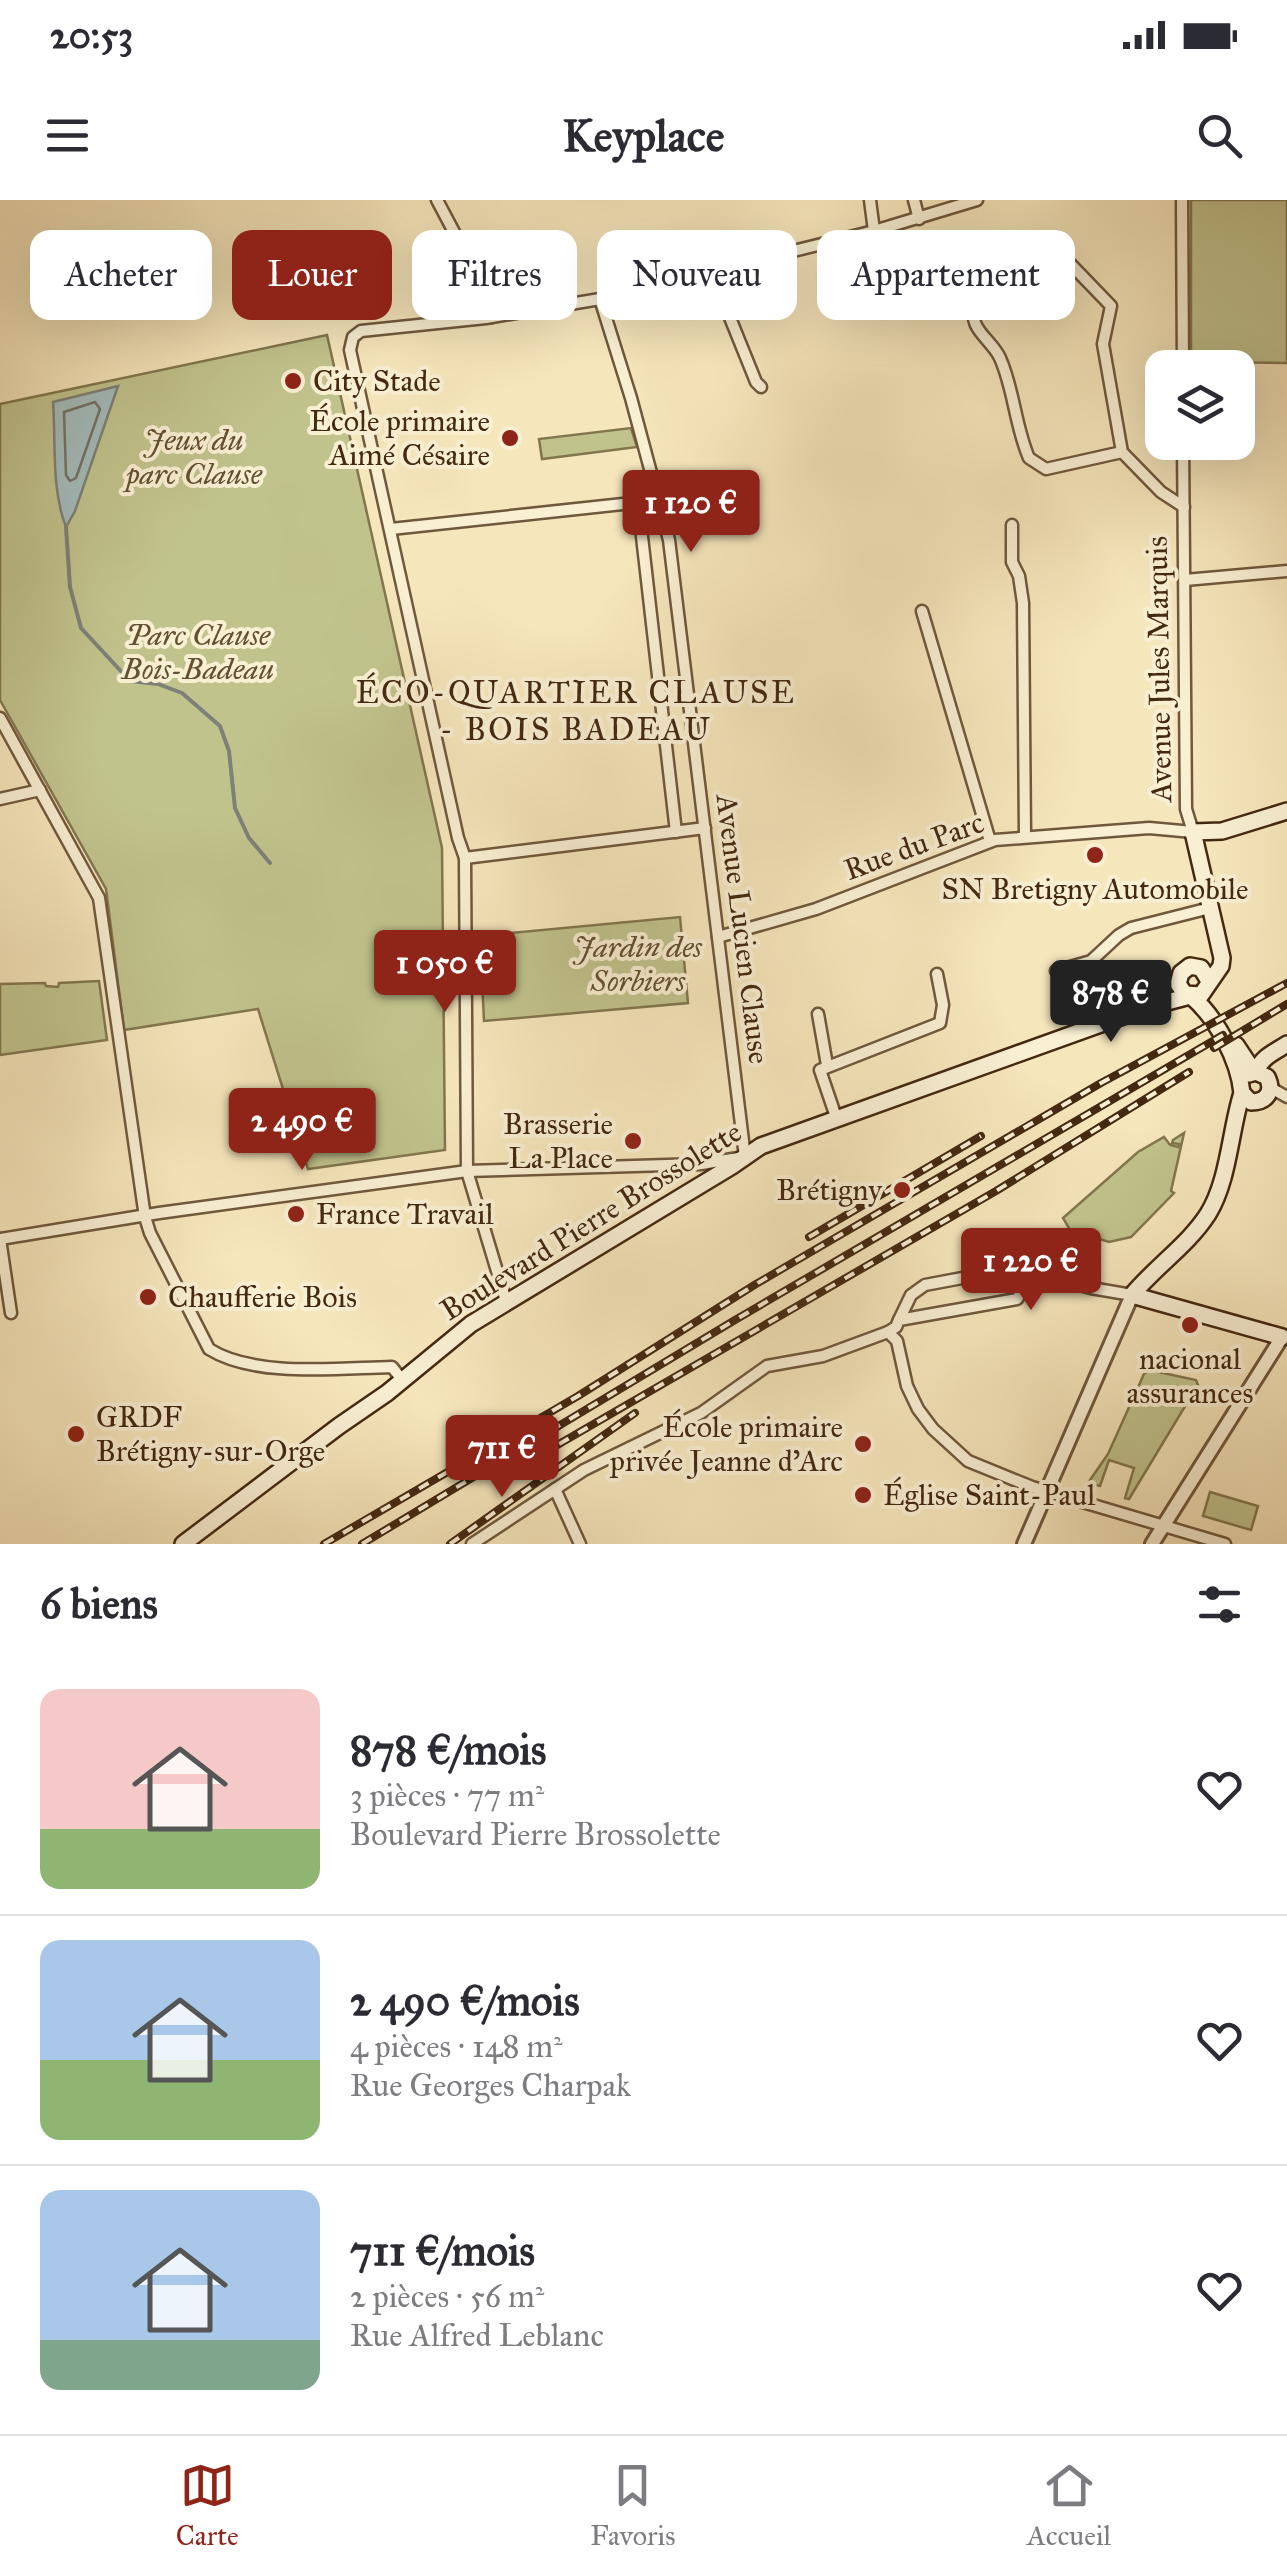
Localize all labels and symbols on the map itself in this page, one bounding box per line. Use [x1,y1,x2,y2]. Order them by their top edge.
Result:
place label: City Stade [313,363,441,399]
marker: City Stade [282,370,304,392]
place label: École primaire Aimé Césaire [310,402,490,473]
park label: Jeux du parc Clause [122,422,263,493]
marker: École primaire Aimé Césaire [499,427,521,449]
pin: 1 120 € [599,470,783,555]
street label: Avenue Jules Marquis [1139,536,1179,804]
park label: Parc Clause Bois-Badeau [120,617,274,687]
district label: ÉCO-QUARTIER CLAUSE - BOIS BADEAU [356,672,796,749]
street label: Avenue Lucien Clause [708,790,777,1066]
street label: Rue du Parc [839,804,989,888]
marker: SN Bretigny Automobile [1084,844,1106,866]
place label: SN Bretigny Automobile [942,871,1248,907]
park label: Jardin des Sorbiers [572,929,703,999]
pin: 1 050 € [353,930,537,1015]
pin: 878 € [1041,960,1181,1045]
pin: 2 490 € [210,1088,394,1173]
place label: Brasserie La Place [503,1106,613,1176]
street label: Boulevard Pierre Brossolette [434,1114,748,1328]
marker: Brasserie La Place [622,1130,644,1152]
place label: Brétigny [776,1172,883,1208]
marker: Brétigny [891,1179,913,1201]
place label: France Travail [316,1196,494,1232]
marker: France Travail [285,1203,307,1225]
pin: 1 220 € [939,1228,1123,1313]
place label: Chaufferie Bois [168,1279,357,1315]
marker: Chaufferie Bois [137,1286,159,1308]
marker: nacional assurances [1179,1314,1201,1336]
place label: nacional assurances [1127,1341,1253,1411]
place label: GRDF Brétigny-sur-Orge [96,1399,325,1469]
place label: École primaire privée Jeanne d'Arc [609,1408,843,1479]
pin: 711 € [432,1415,572,1500]
marker: GRDF Brétigny-sur-Orge [65,1423,87,1445]
marker: École primaire privée Jeanne d'Arc [852,1433,874,1455]
place label: Église Saint-Paul [883,1476,1096,1513]
marker: Église Saint-Paul [852,1484,874,1506]

